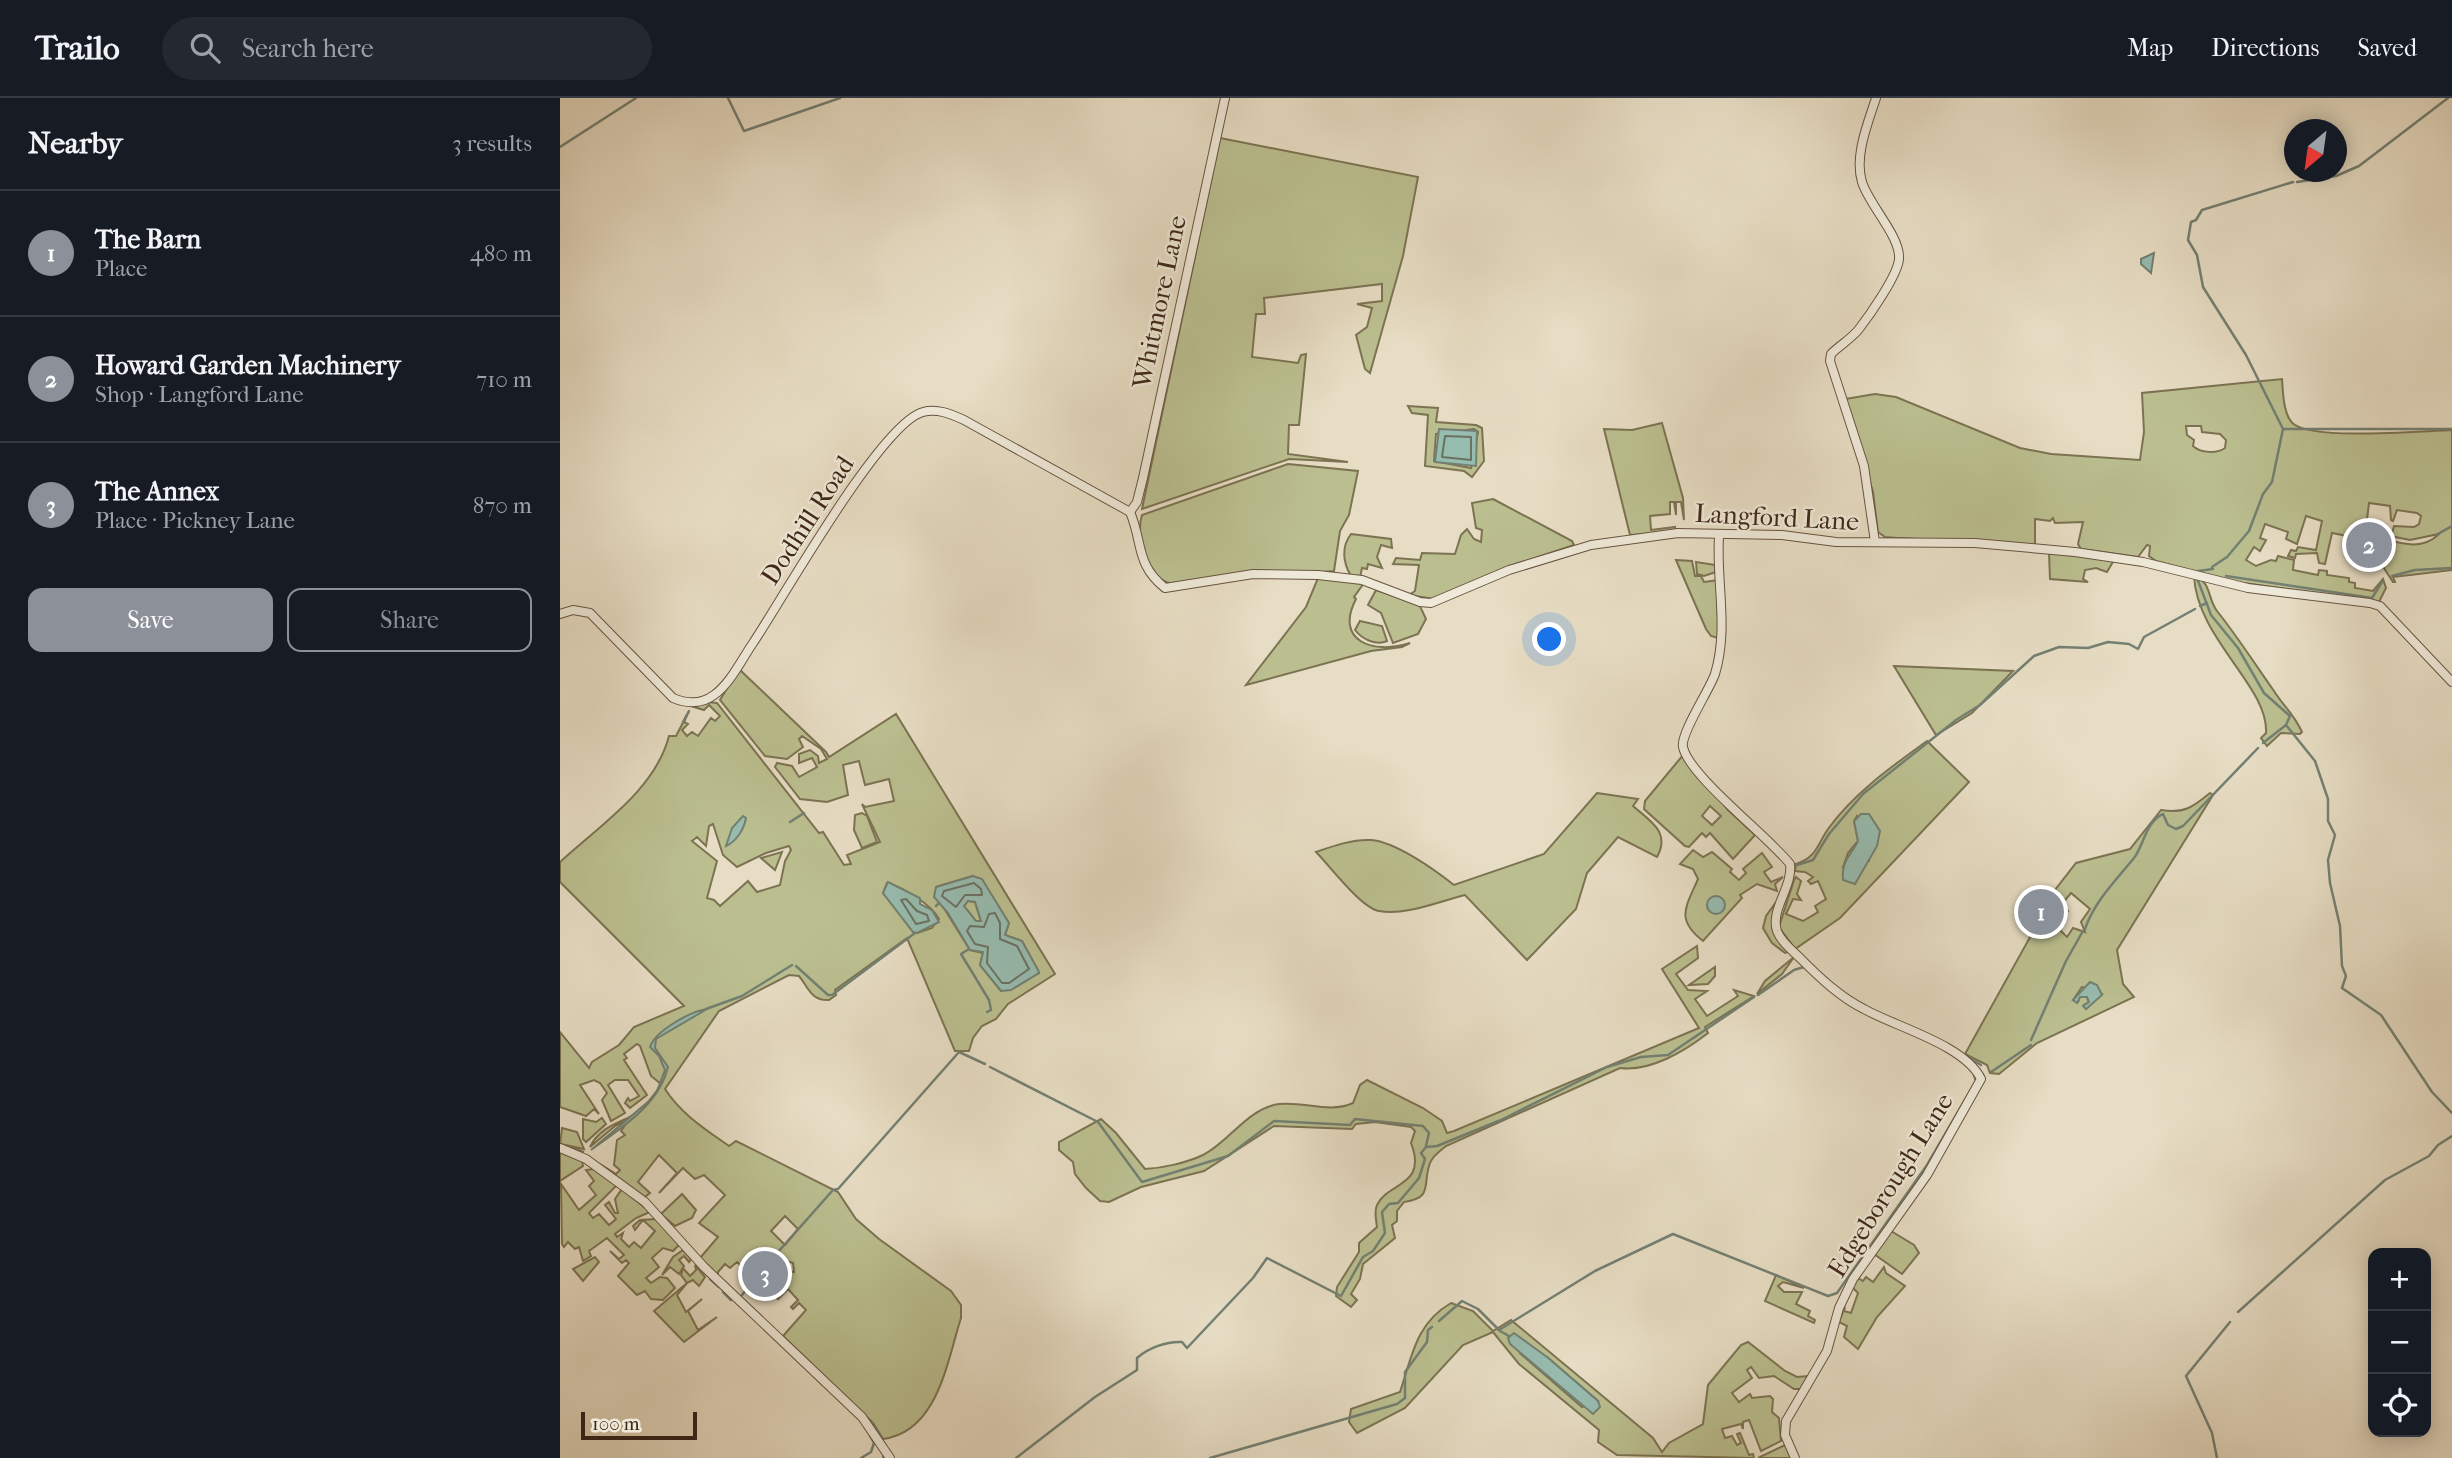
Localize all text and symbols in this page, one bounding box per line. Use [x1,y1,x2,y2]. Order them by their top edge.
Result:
search box [162,17,652,80]
text: Trailo [35,29,120,68]
icon: search [186,29,224,67]
text: Search here [242,33,374,64]
text: Map [2127,34,2173,62]
text: Directions [2211,34,2319,62]
text: Saved [2357,34,2417,62]
north arrow [2284,119,2347,182]
text: Nearby [28,126,123,161]
text: 3 results [452,130,532,157]
street label: Whitmore Lane [1126,213,1193,393]
text: The Barn [95,224,201,255]
text: 1 [47,240,55,267]
text: 480 m [470,240,532,267]
text: Place [95,255,147,282]
text: Howard Garden Machinery [95,350,400,381]
text: 2 [45,366,57,393]
text: 710 m [476,366,532,393]
text: Shop · Langford Lane [95,381,304,408]
street label: Dodhill Road [754,449,861,590]
text: The Annex [95,476,219,507]
text: 3 [46,492,56,519]
text: 870 m [473,492,532,519]
street label: Langford Lane [1694,498,1860,537]
text: Place · Pickney Lane [95,507,295,534]
pin: 2 [2346,519,2392,571]
button: Save [28,588,273,652]
button: Share [287,588,532,652]
your location [1532,622,1566,656]
pin: 1 [2018,886,2064,938]
street label: Edgeborough Lane [1821,1087,1960,1283]
pin: 3 [742,1248,788,1300]
map controls [2368,1248,2431,1437]
button: + [2368,1248,2431,1311]
button: − [2368,1311,2431,1374]
button: locate [2368,1374,2431,1437]
scale bar [581,1409,696,1441]
text: 100 m [592,1413,640,1435]

